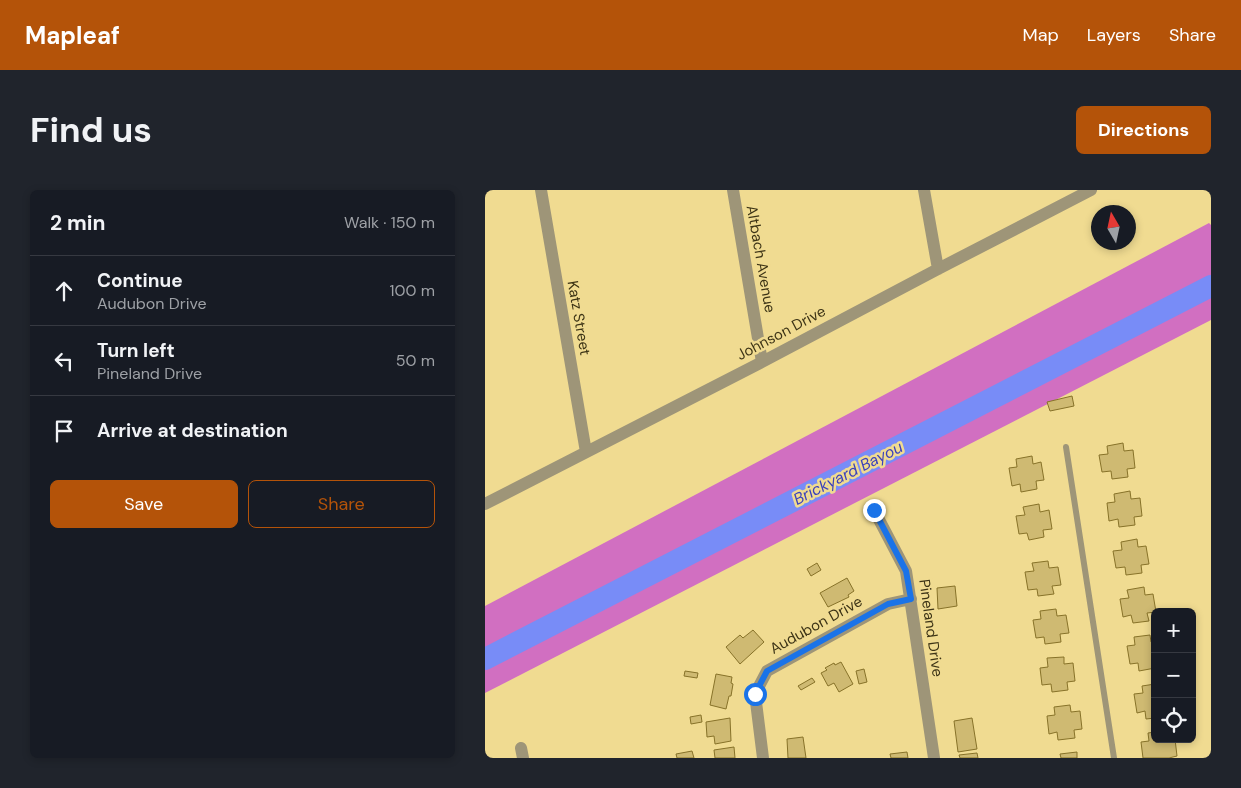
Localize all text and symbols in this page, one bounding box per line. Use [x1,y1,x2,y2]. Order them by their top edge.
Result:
text: Mapleaf [25,20,120,51]
text: Map [1023,23,1059,47]
text: Layers [1087,23,1141,47]
text: Share [1169,23,1216,47]
button: Directions [1076,106,1211,154]
text: Find us [30,107,152,153]
street label: Altbach Avenue [742,204,780,314]
north arrow [1091,205,1136,250]
text: 2 min [50,209,106,237]
text: Walk · 150 m [344,212,435,233]
text: Continue [97,268,183,293]
icon: ahead [50,277,78,305]
street label: Katz Street [563,279,595,357]
text: 100 m [390,280,435,301]
text: Audubon Drive [97,293,207,314]
street label: Johnson Drive [733,301,829,365]
text: Turn left [97,338,175,363]
icon: left [50,347,78,375]
text: 50 m [396,350,435,371]
text: Pineland Drive [97,363,202,384]
icon: arrive [50,417,78,445]
text: Arrive at destination [97,418,288,443]
water label: Brickyard Bayou [790,436,906,510]
button: Save [50,480,238,528]
button: Share [248,480,435,528]
route end [863,499,886,522]
street label: Pineland Drive [914,578,948,678]
street label: Audubon Drive [766,591,866,659]
map controls [1151,608,1196,743]
button: + [1151,608,1196,653]
button: − [1151,653,1196,698]
route start [744,683,767,706]
button: locate [1151,698,1196,743]

